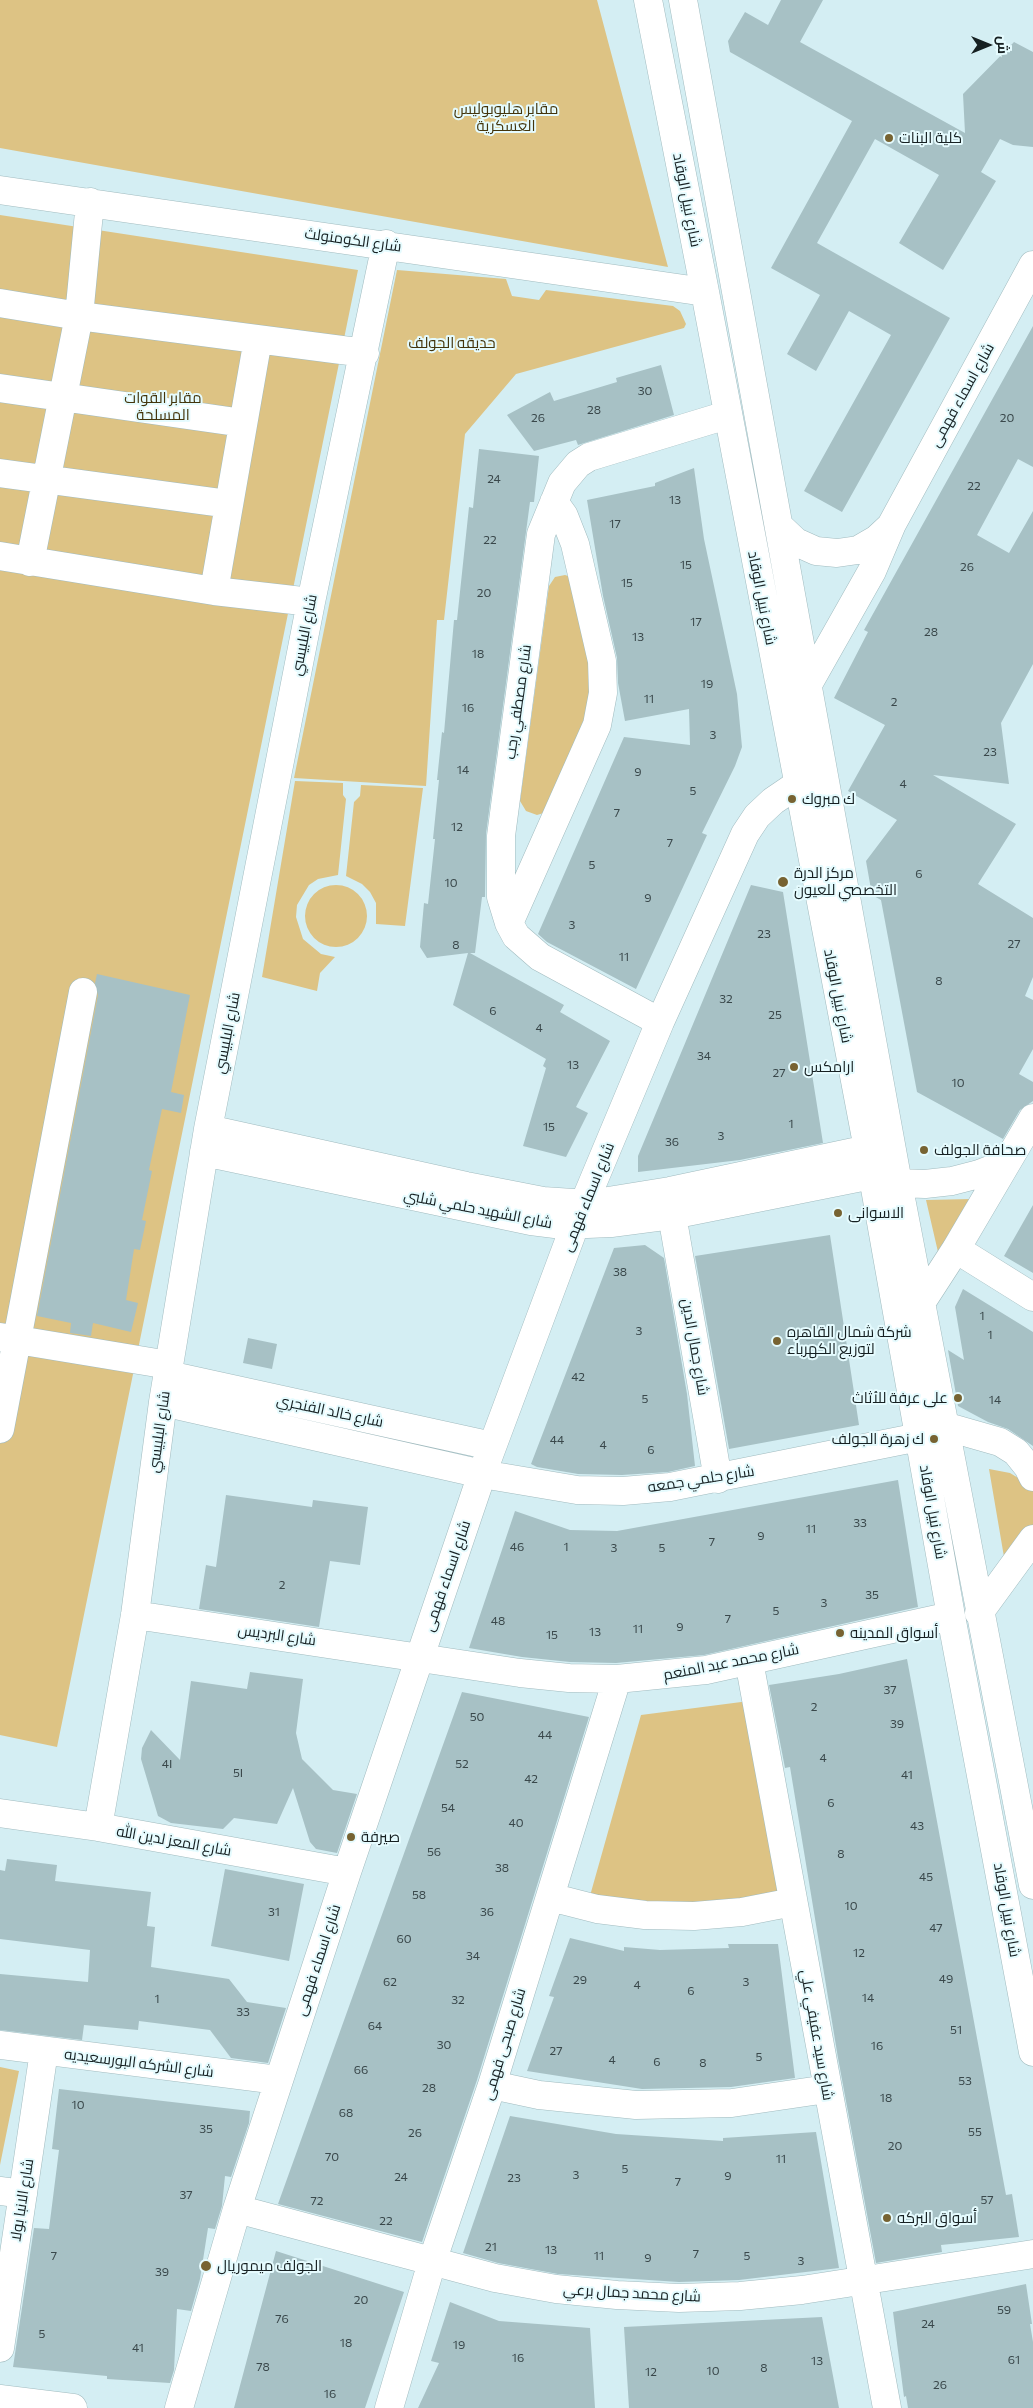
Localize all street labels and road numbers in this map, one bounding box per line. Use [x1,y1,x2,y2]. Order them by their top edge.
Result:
street label: شارع نبيل الوقاد [669,151,705,249]
street label: شارع الكومنولث [303,224,403,256]
street label: شارع اسماء فهمى [926,340,998,450]
street label: شارع نبيل الوقاد [744,549,780,647]
street label: شارع البلبيسي [287,593,321,677]
street label: شارع مصطفي رجب [501,643,535,761]
street label: شارع نبيل الوقاد [820,947,856,1045]
street label: شارع البلبيسي [210,991,244,1075]
street label: شارع اسماء فهمى [558,1140,618,1254]
street label: شارع الشهيد حلمي شلبي [402,1186,554,1232]
street label: شارع جمال الدين [678,1297,712,1397]
street label: شارع البلبيسي [144,1390,174,1474]
street label: شارع خالد الفنجري [275,1391,385,1431]
street label: شارع حلمي جمعه [646,1462,756,1496]
street label: شارع نبيل الوقاد [916,1463,950,1561]
street label: شارع اسماء فهمى [420,1518,474,1634]
street label: شارع البرديس [237,1621,317,1649]
street label: شارع محمد عبد المنعم [662,1640,800,1684]
street label: شارع المعز لدين الله [115,1822,233,1860]
street label: شارع نبيل الوقاد [990,1861,1024,1959]
street label: شارع اسماء فهمى [291,1902,345,2018]
street label: شارع سيد عفيفي علي [797,1968,837,2102]
street label: شارع صبحى فهمى [478,1986,530,2102]
street label: شارع الشركه البورسعيديه [63,2045,215,2081]
street label: شارع الانبا بولا [7,2157,37,2243]
street label: شارع محمد جمال برعي [563,2280,701,2306]

